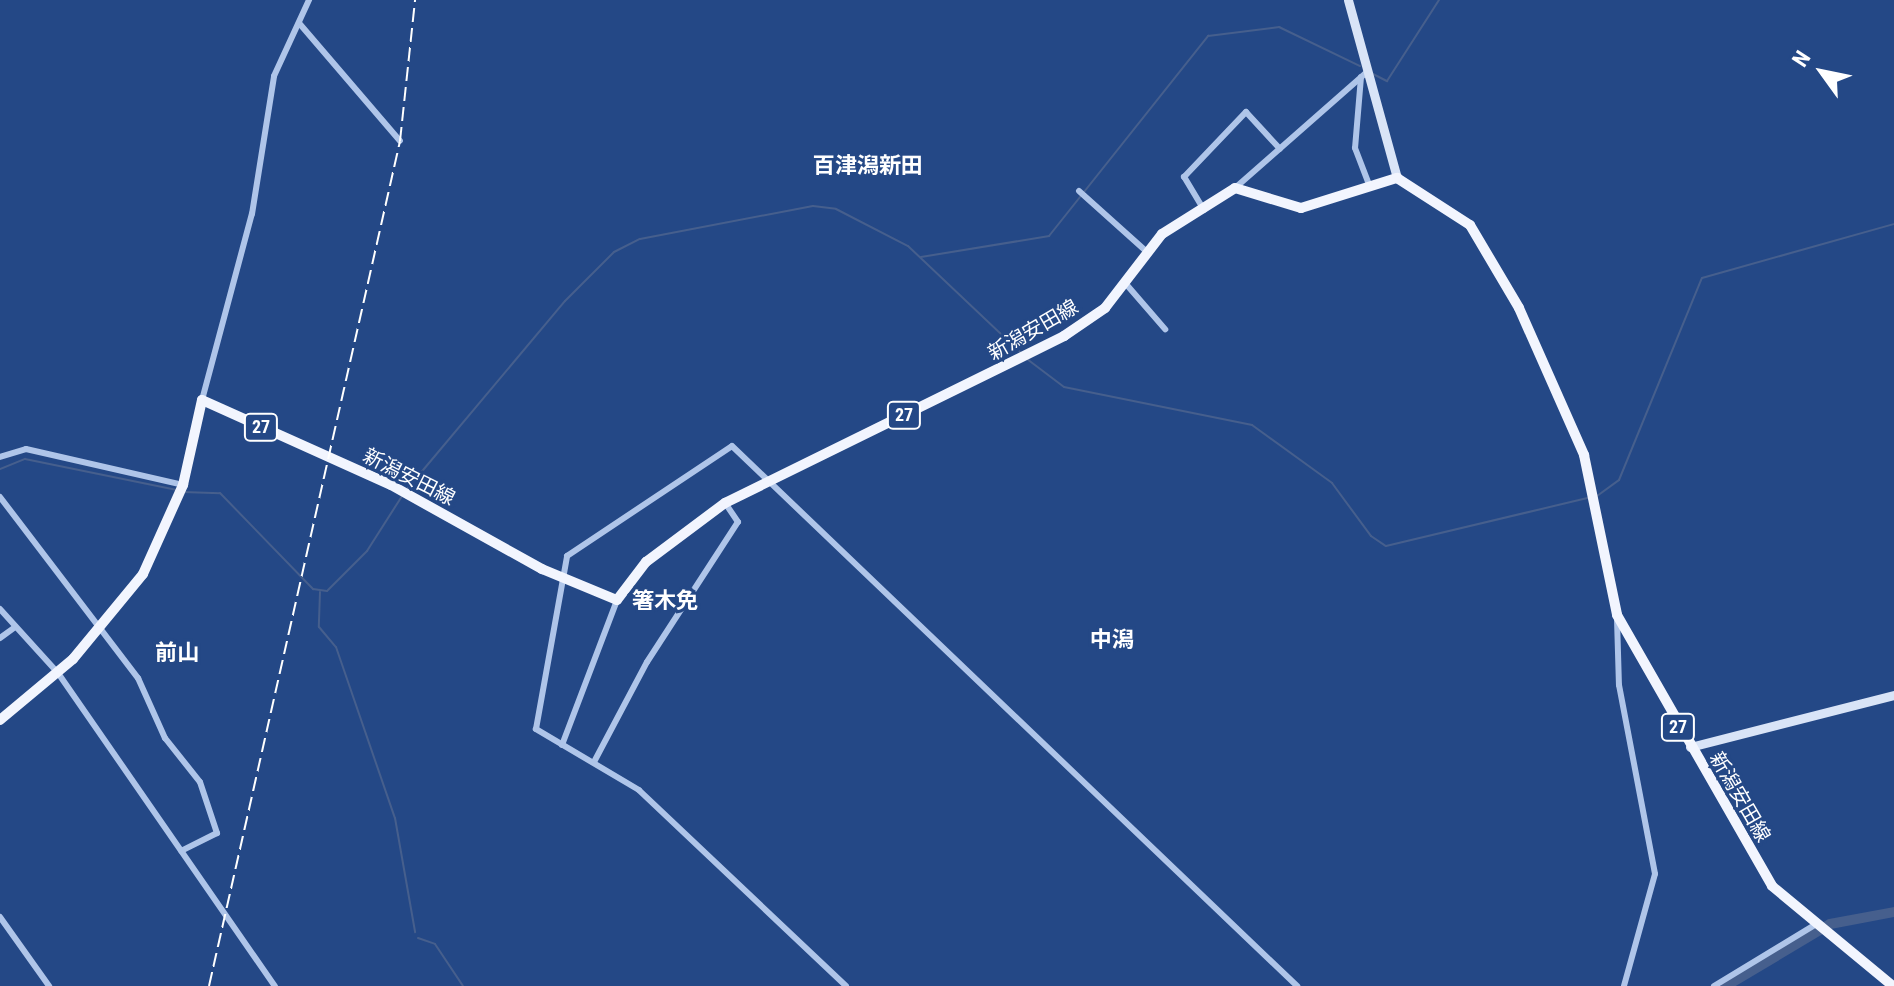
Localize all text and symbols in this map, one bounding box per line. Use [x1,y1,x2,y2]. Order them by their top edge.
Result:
north arrow [1782,32,1862,112]
text: N [1787,46,1816,71]
district label: 百津潟新田 [813,153,923,179]
street label: 新潟安田線 [984,295,1082,365]
road number: 27 [886,401,922,429]
road number: 27 [243,413,279,441]
street label: 新潟安田線 [359,444,459,510]
district label: 箸木免 [632,588,698,614]
district label: 中潟 [1090,627,1134,653]
district label: 前山 [155,640,199,666]
road number: 27 [1660,713,1696,741]
street label: 新潟安田線 [1705,748,1775,846]

